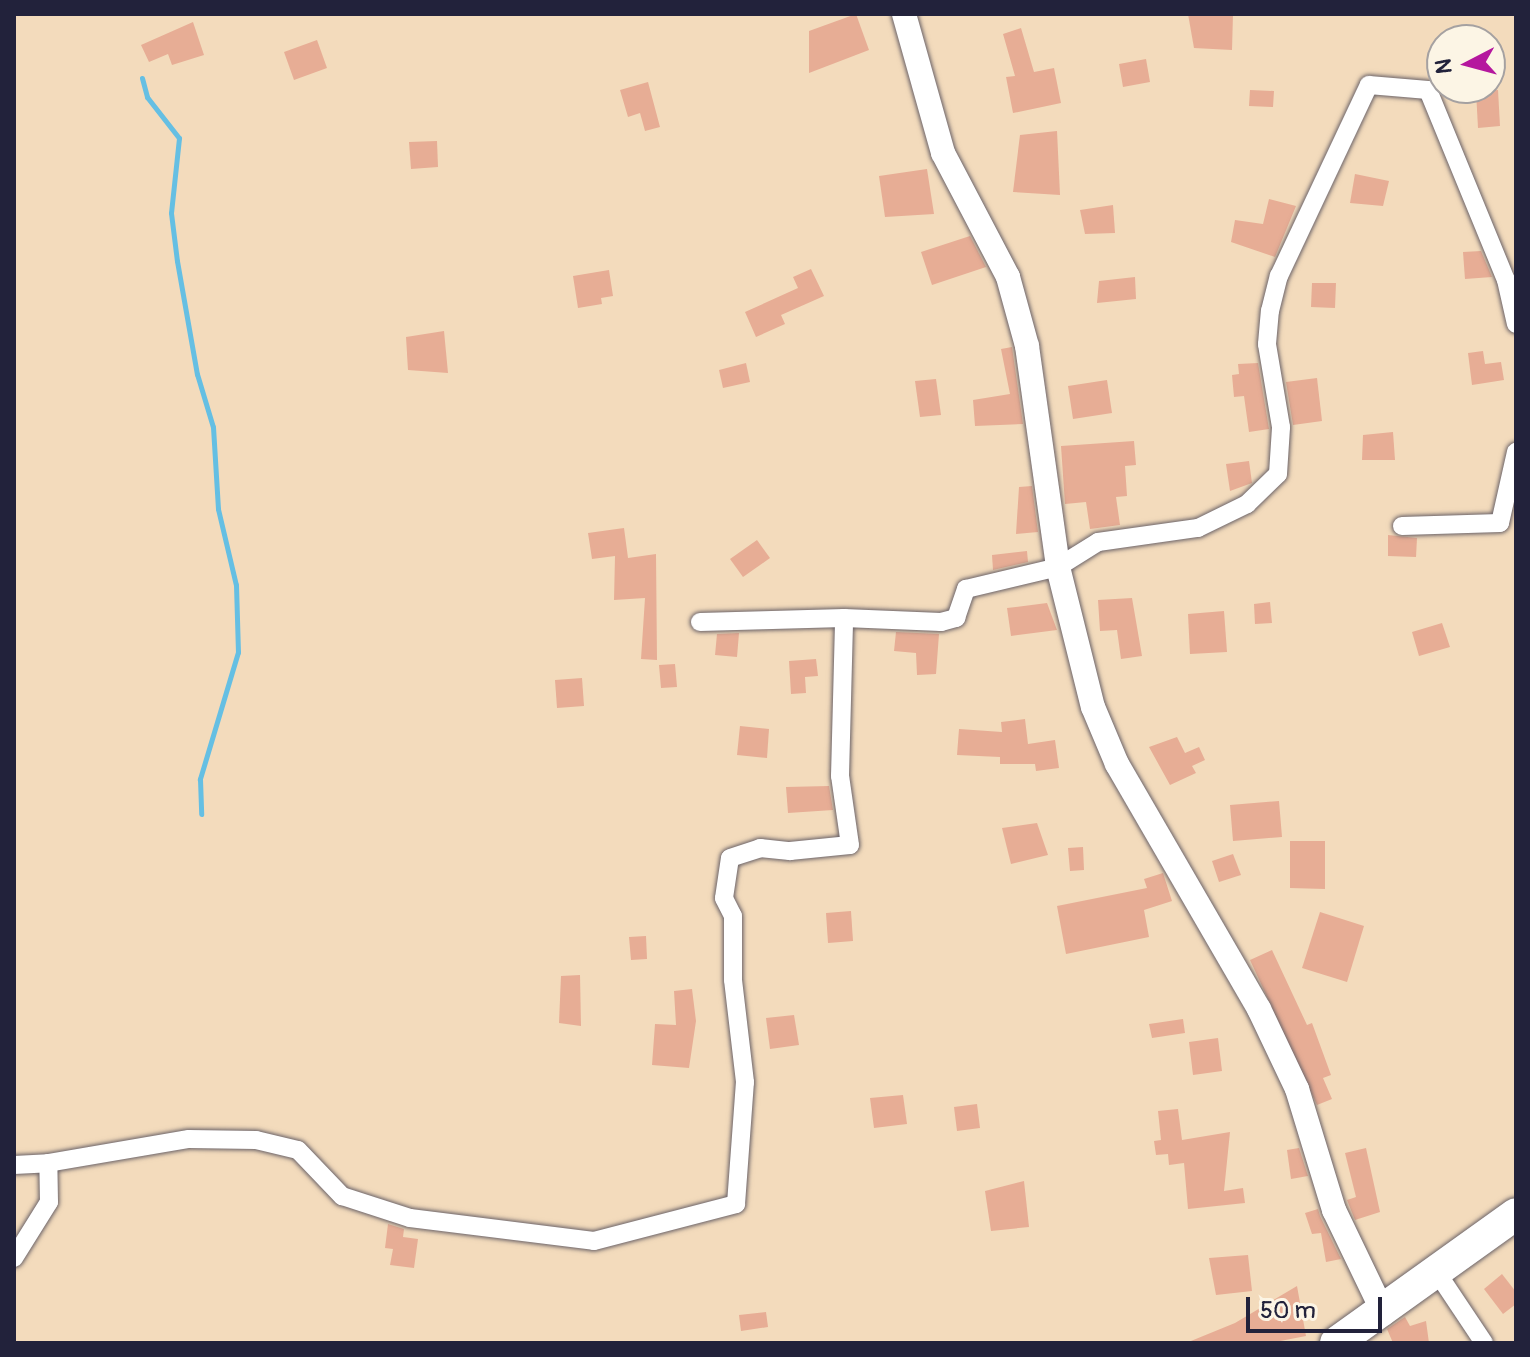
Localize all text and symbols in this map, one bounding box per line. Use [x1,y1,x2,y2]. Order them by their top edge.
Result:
north arrow [1426,24,1506,104]
text: N [1429,57,1459,75]
scale bar [1250,1281,1386,1331]
text: 50 m [1260,1296,1316,1325]

